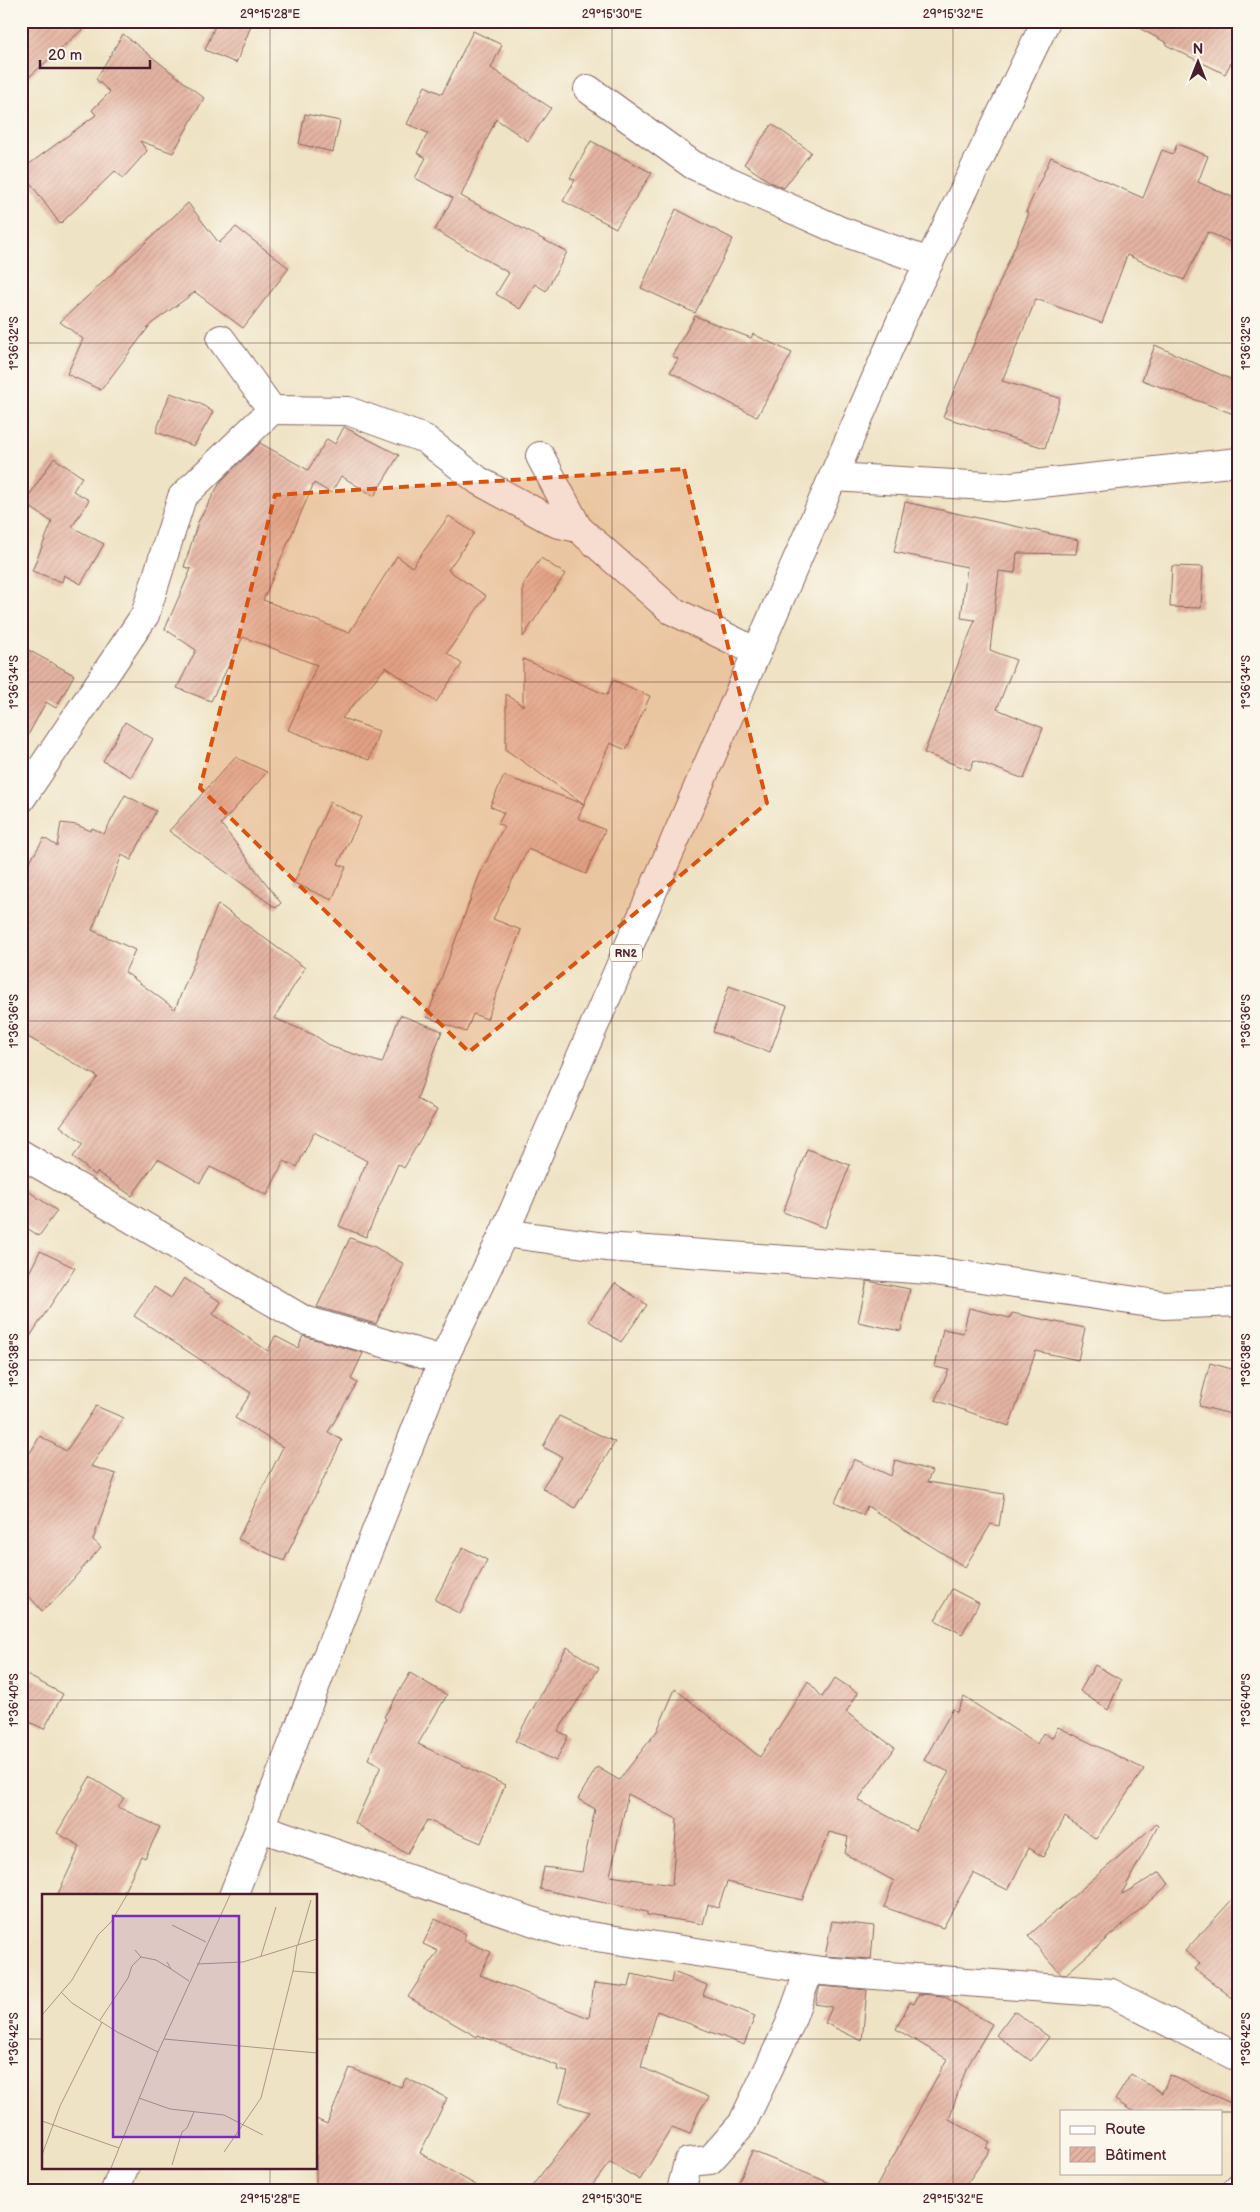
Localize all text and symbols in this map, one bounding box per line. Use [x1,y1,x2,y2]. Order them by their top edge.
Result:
text: 29°15'28"E [240,7,300,22]
text: 29°15'30"E [582,7,642,22]
text: 29°15'32"E [923,7,983,22]
scale bar [40,38,150,70]
north arrow [1172,38,1222,88]
text: N [1193,41,1203,58]
text: 20 m [48,46,82,65]
text: 1°36'32"S [7,316,22,370]
text: 1°36'32"S [1239,316,1254,370]
text: 1°36'34"S [7,655,22,709]
text: 1°36'34"S [1239,655,1254,709]
road number: RN2 [610,944,642,961]
text: 1°36'36"S [7,994,22,1048]
text: 1°36'36"S [1239,994,1254,1048]
text: 1°36'38"S [7,1333,22,1387]
text: 1°36'38"S [1239,1333,1254,1387]
text: 1°36'40"S [7,1673,22,1727]
text: 1°36'40"S [1239,1673,1254,1727]
inset map [42,1894,318,2170]
text: 1°36'42"S [7,2012,22,2066]
text: 1°36'42"S [1239,2012,1254,2066]
legend [1060,2110,1222,2174]
text: Route [1105,2120,1146,2139]
text: Bâtiment [1105,2146,1167,2165]
text: 29°15'28"E [240,2192,300,2207]
text: 29°15'30"E [582,2192,642,2207]
text: 29°15'32"E [923,2192,983,2207]

